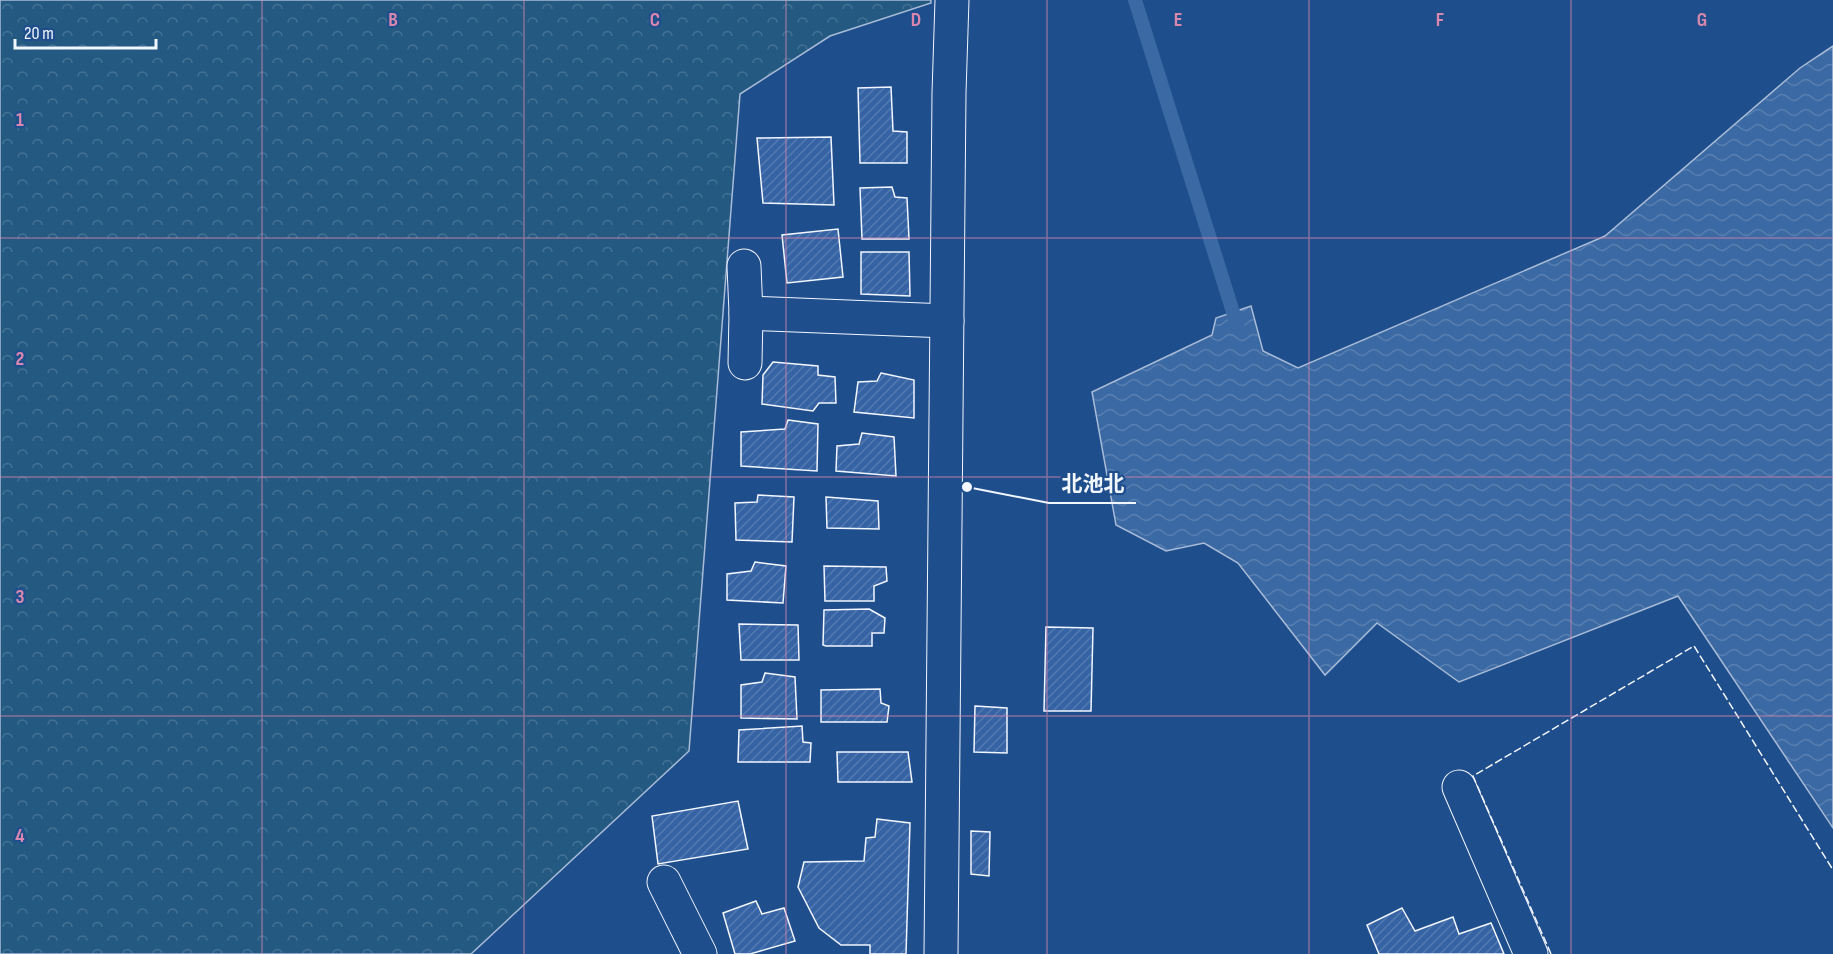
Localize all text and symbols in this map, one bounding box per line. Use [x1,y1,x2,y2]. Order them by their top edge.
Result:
text: B [388,8,398,32]
text: C [650,8,660,32]
text: D [911,8,921,32]
text: E [1174,8,1182,32]
text: F [1436,8,1444,32]
text: G [1697,8,1707,32]
scale bar [15,12,156,50]
text: 20 m [24,23,54,44]
text: 1 [16,108,24,132]
text: 2 [16,347,24,371]
callout: 北池北 [1049,464,1136,503]
text: 北池北 [1062,472,1125,497]
text: 3 [16,585,25,609]
text: 4 [15,824,25,848]

